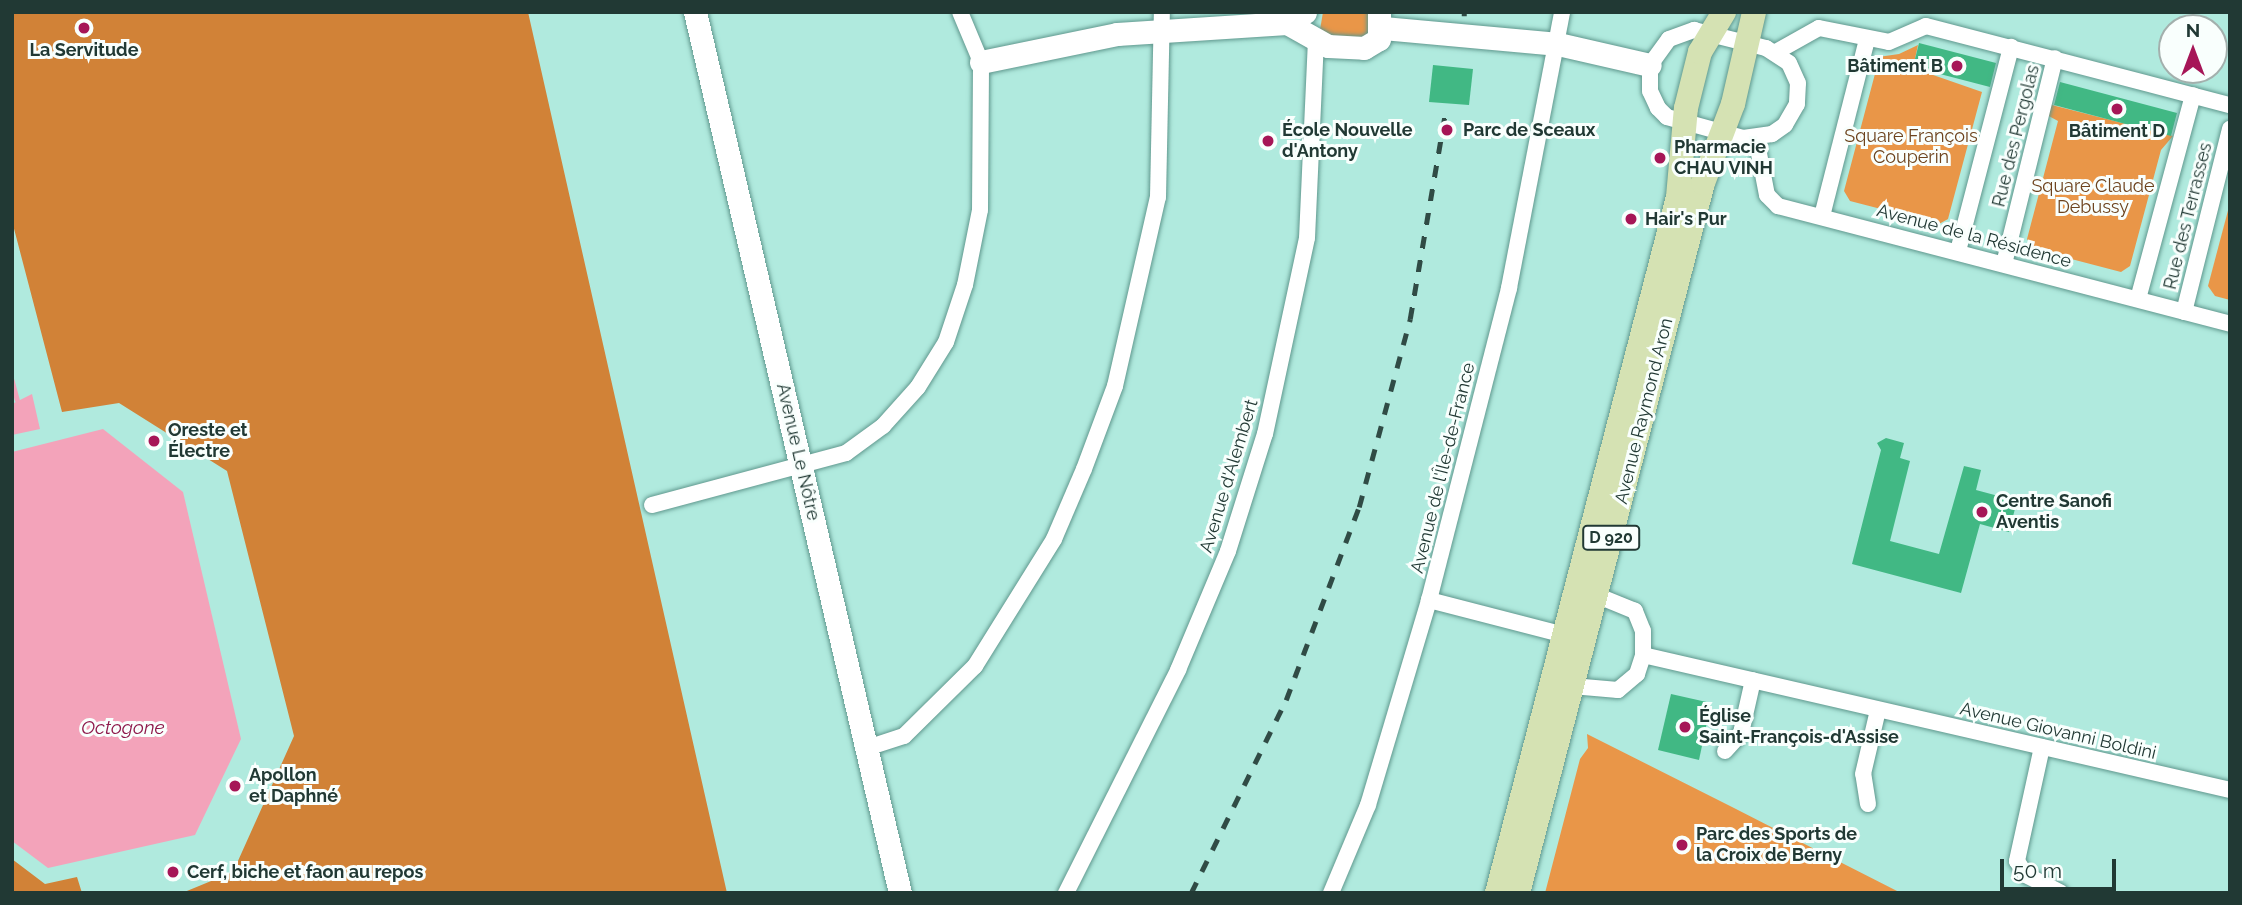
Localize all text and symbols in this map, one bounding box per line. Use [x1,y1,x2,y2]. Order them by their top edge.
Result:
north arrow [2158,14,2228,84]
text: N [2186,19,2200,41]
marker: La Servitude [76,20,92,36]
place label: La Servitude [30,39,138,61]
place label: Bâtiment B [1847,55,1943,77]
marker: Bâtiment B [1949,58,1965,74]
street label: Rue des Pergolas [1988,63,2044,209]
marker: Bâtiment D [2109,101,2125,117]
place label: Parc de Sceaux [1463,119,1595,141]
place label: École Nouvelle d'Antony [1282,120,1413,162]
marker: Parc de Sceaux [1437,120,1457,140]
place label: Bâtiment D [2069,120,2165,142]
park label: Square François Couperin [1844,126,1978,168]
marker: École Nouvelle d'Antony [1260,133,1276,149]
place label: Pharmacie CHAU VINH [1674,137,1774,180]
street label: Rue des Terrasses [2159,140,2217,292]
marker: Pharmacie CHAU VINH [1652,150,1668,166]
park label: Square Claude Debussy [2031,176,2155,218]
street label: Avenue de la Résidence [1874,200,2074,272]
place label: Hair's Pur [1645,208,1727,230]
marker: Hair's Pur [1623,211,1639,227]
street label: Avenue Raymond Aron [1610,315,1678,507]
street label: Avenue de l'Île-de-France [1406,361,1480,575]
street label: Avenue Le Nôtre [772,381,824,523]
street label: Avenue d'Alembert [1195,397,1263,555]
place label: Oreste et Électre [168,420,247,462]
marker: Oreste et Électre [146,433,162,449]
place label: Centre Sanofi Aventis [1996,491,2112,534]
marker: Centre Sanofi Aventis [1974,504,1990,520]
road number: D 920 [1581,526,1641,551]
street label: Avenue Giovanni Boldini [1958,698,2158,764]
place label: Église Saint-François-d'Assise [1699,706,1899,748]
water label: Octogone [81,717,165,739]
marker: Église Saint-François-d'Assise [1677,719,1693,735]
place label: Apollon et Daphné [249,765,338,808]
marker: Apollon et Daphné [227,778,243,794]
place label: Parc des Sports de la Croix de Berny [1696,824,1857,866]
marker: Parc des Sports de la Croix de Berny [1674,837,1690,853]
scale bar [2004,846,2120,890]
text: 50 m [2013,858,2062,883]
place label: Cerf, biche et faon au repos [187,861,423,883]
marker: Cerf, biche et faon au repos [165,864,181,880]

